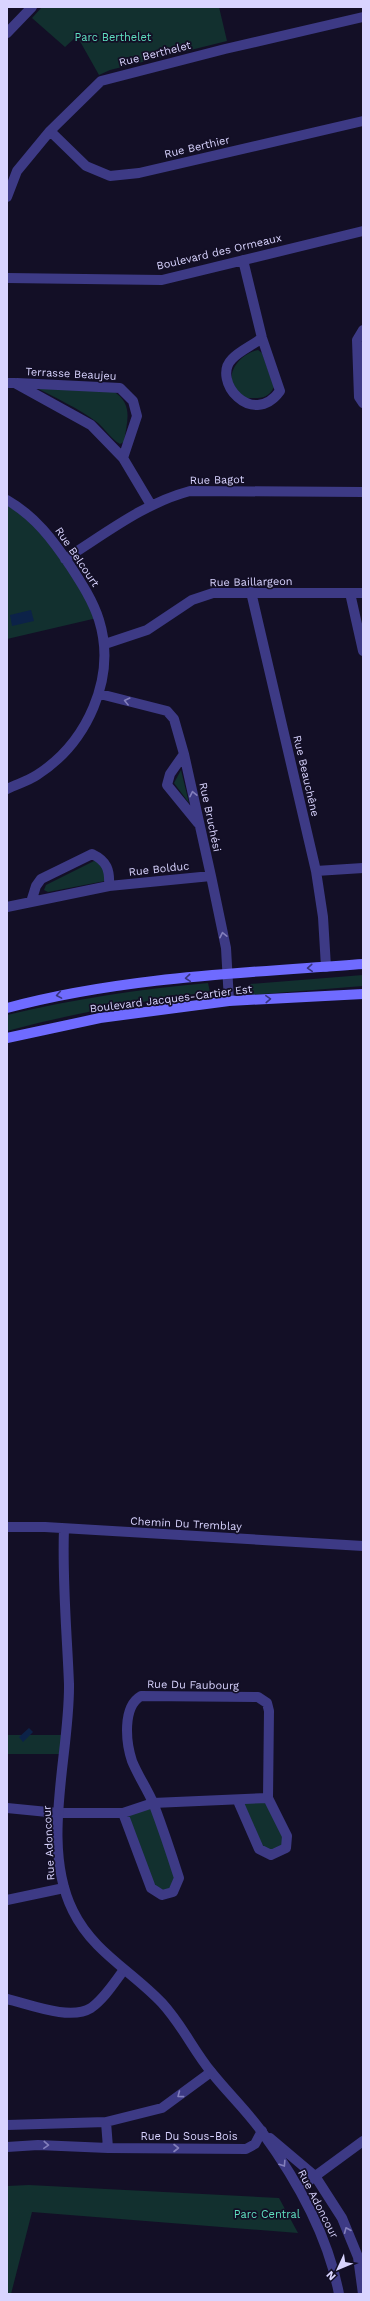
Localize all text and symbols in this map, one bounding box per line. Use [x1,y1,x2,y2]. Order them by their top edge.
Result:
park label: Parc Berthelet [75,31,152,44]
street label: Rue Berthelet [118,39,193,69]
street label: Rue Berthier [163,133,232,161]
street label: Boulevard des Ormeaux [155,231,283,273]
street label: Terrasse Beaujeu [25,365,117,383]
street label: Rue Bagot [190,473,245,487]
street label: Rue Belcourt [52,525,102,590]
street label: Rue Baillargeon [209,575,293,589]
one-way arrow [123,697,130,706]
street label: Rue Beauchêne [290,734,322,818]
street label: Rue Bruchési [196,781,224,853]
one-way arrow [190,791,198,797]
street label: Rue Bolduc [128,859,190,879]
one-way arrow [220,932,228,938]
one-way arrow [307,964,313,973]
one-way arrow [185,973,191,982]
street label: Boulevard Jacques-Cartier Est [89,983,253,1015]
one-way arrow [56,990,62,999]
one-way arrow [265,994,271,1003]
street label: Chemin Du Tremblay [130,1515,242,1533]
street label: Rue Du Faubourg [147,1678,239,1692]
street label: Rue Adoncour [41,1805,57,1881]
one-way arrow [177,2091,184,2098]
street label: Rue Du Sous-Bois [141,2130,238,2143]
one-way arrow [43,2141,49,2149]
one-way arrow [173,2144,179,2152]
one-way arrow [278,2159,285,2166]
street label: Rue Adoncour [295,2168,341,2241]
park label: Parc Central [234,2208,301,2221]
one-way arrow [343,2226,351,2233]
north arrow [318,2249,358,2289]
text: N [324,2268,339,2283]

